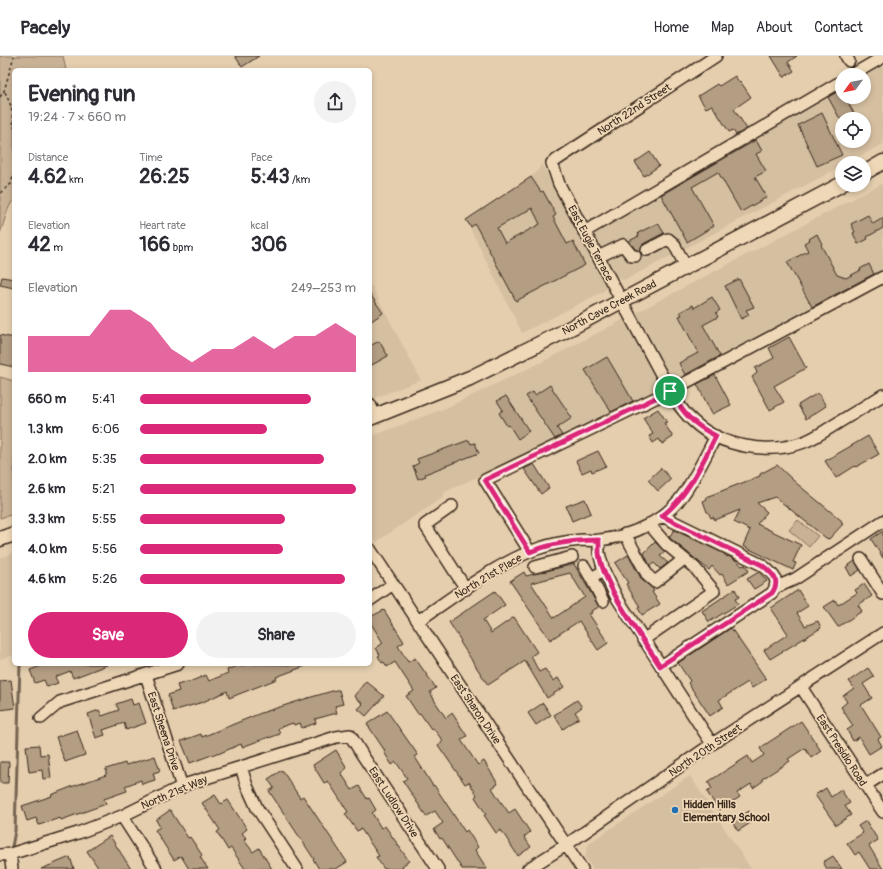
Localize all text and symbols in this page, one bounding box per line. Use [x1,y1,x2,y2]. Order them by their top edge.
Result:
text: Pacely [20,16,70,40]
text: Home [654,19,689,36]
text: Map [711,19,734,36]
text: About [756,19,792,36]
text: Contact [814,19,863,36]
north arrow [835,68,871,104]
map controls [835,68,871,192]
text: Evening run [28,80,136,108]
street label: North 22nd Street [595,80,674,138]
button: share [314,81,356,123]
text: 19:24 · 7 × 660 m [28,109,126,125]
button: locate [835,112,871,148]
text: Distance [28,151,68,164]
text: Time [139,151,162,164]
text: Pace [251,151,272,164]
button: layers [835,156,871,192]
text: 4.62 [28,164,67,189]
text: 26:25 [139,164,190,189]
text: 5:43 [251,164,290,189]
text: km [67,173,84,186]
text: /km [290,173,310,186]
street label: East Eugie Terrace [565,203,616,284]
text: Elevation [28,219,70,232]
text: Heart rate [139,219,186,232]
text: kcal [251,219,269,232]
text: 42 [28,232,51,257]
text: 166 [139,232,170,257]
text: 306 [251,232,287,257]
text: m [51,241,63,254]
text: bpm [170,241,193,254]
street label: North Cave Creek Road [560,277,659,338]
text: Elevation [28,280,78,296]
text: 249–253 m [291,280,356,296]
pin [653,374,687,408]
icon: arrive [659,380,681,402]
text: 660 m [28,391,66,407]
text: 5:41 [92,391,115,407]
text: 1.3 km [28,421,63,437]
text: 6:06 [92,421,119,437]
text: 2.0 km [28,451,67,467]
text: 5:35 [92,451,117,467]
text: 2.6 km [28,481,65,497]
text: 5:21 [92,481,115,497]
text: 3.3 km [28,511,65,527]
text: 5:55 [92,511,117,527]
text: 4.0 km [28,541,67,557]
text: 5:56 [92,541,117,557]
street label: North 21st Place [452,551,525,602]
text: 4.6 km [28,571,66,587]
text: 5:26 [92,571,117,587]
button: Save [28,612,188,658]
button: Share [196,612,356,658]
street label: East Sharon Drive [448,672,504,747]
street label: East Sheena Drive [145,690,183,773]
street label: East Presidio Road [814,712,870,789]
street label: North 20th Street [667,721,744,779]
street label: East Ludlow Drive [366,765,422,840]
street label: North 21st Way [139,773,210,812]
place label: Hidden Hills Elementary School [683,798,770,824]
marker: Hidden Hills Elementary School [670,805,680,815]

